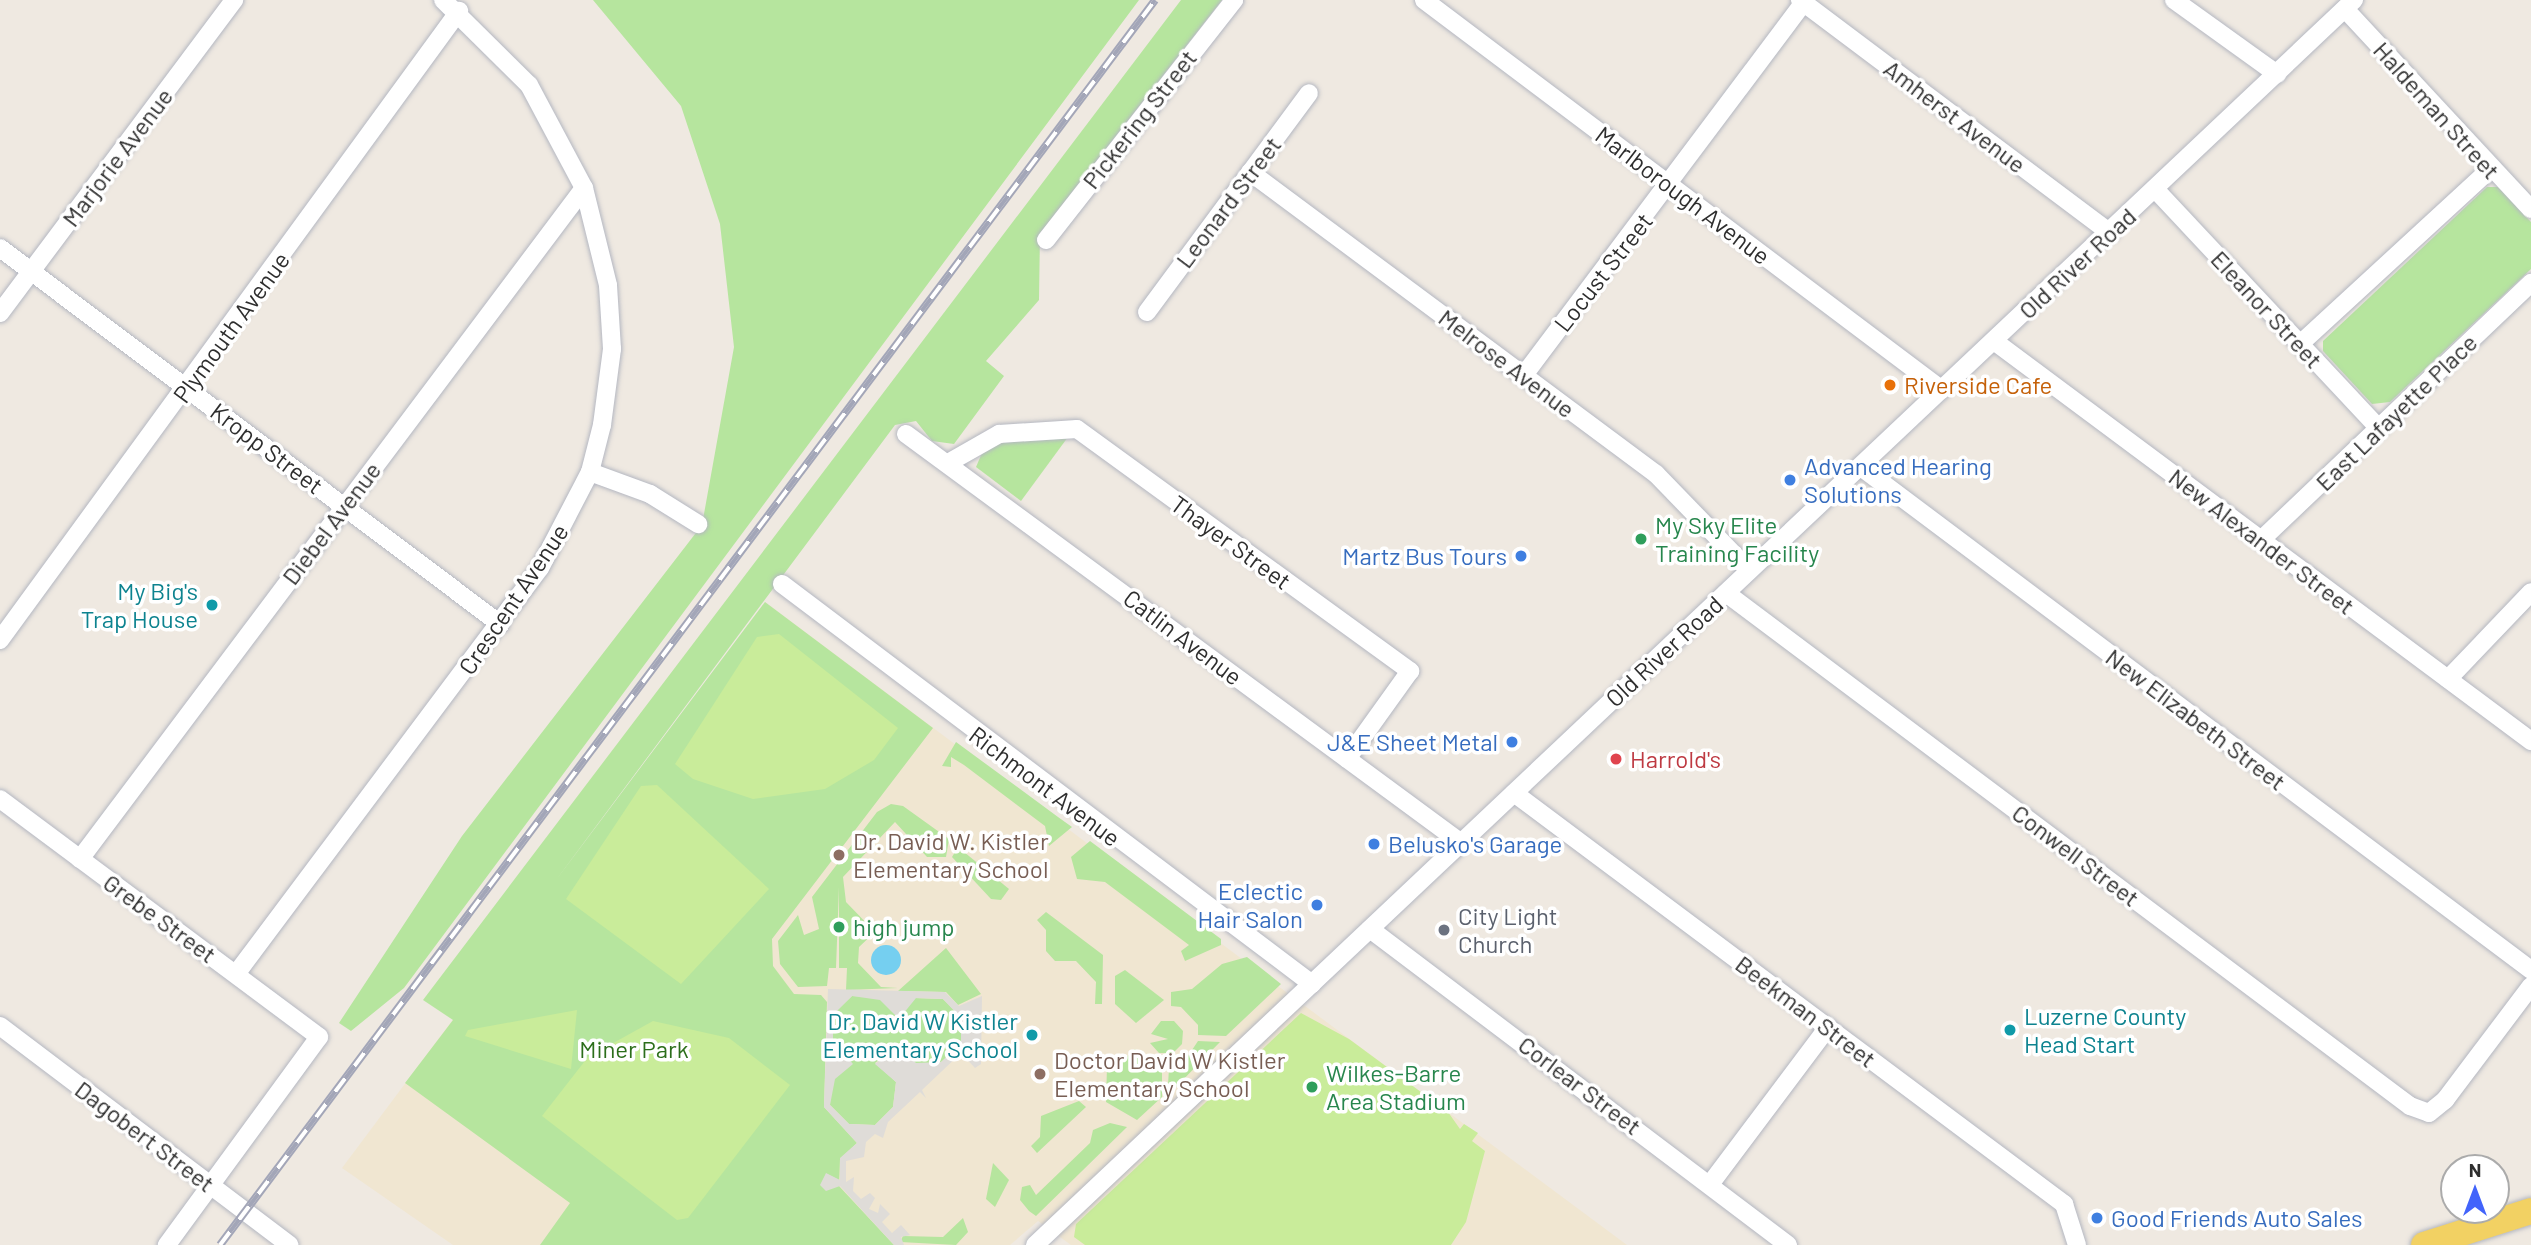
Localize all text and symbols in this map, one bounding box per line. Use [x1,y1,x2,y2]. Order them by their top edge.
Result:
street label: Haldeman Street [2368,35,2506,185]
street label: Pickering Street [1076,44,1202,194]
street label: Amherst Avenue [1878,53,2032,179]
street label: Marjorie Avenue [56,82,178,232]
street label: Marlborough Avenue [1590,120,1776,270]
street label: Leonard Street [1169,131,1287,273]
street label: Old River Road [2012,201,2142,325]
street label: Locust Street [1548,207,1658,337]
street label: Eleanor Street [2205,244,2329,374]
street label: Plymouth Avenue [167,246,295,408]
street label: Melrose Avenue [1433,303,1581,423]
street label: East Lafayette Place [2309,328,2483,496]
place label: Riverside Cafe [1904,371,2052,399]
marker: Riverside Cafe [1882,377,1898,393]
street label: Kropp Street [205,396,329,500]
place label: Advanced Hearing Solutions [1804,452,1992,508]
street label: Diebel Avenue [276,456,386,590]
street label: New Alexander Street [2164,462,2360,620]
marker: Advanced Hearing Solutions [1782,472,1798,488]
street label: Thayer Street [1165,489,1297,595]
place label: My Sky Elite Training Facility [1655,511,1819,567]
street label: Crescent Avenue [452,518,574,680]
marker: My Sky Elite Training Facility [1633,531,1649,547]
place label: Martz Bus Tours [1342,542,1507,570]
marker: Martz Bus Tours [1513,548,1529,564]
place label: My Big's Trap House [81,577,198,633]
street label: Catlin Avenue [1118,583,1248,691]
street label: Old River Road [1599,589,1729,713]
marker: My Big's Trap House [204,597,220,613]
street label: New Elizabeth Street [2100,642,2292,796]
street label: Richmont Avenue [964,720,1126,852]
place label: J&E Sheet Metal [1327,728,1498,756]
marker: J&E Sheet Metal [1504,734,1520,750]
place label: Harrold's [1630,745,1721,773]
marker: Harrold's [1608,751,1624,767]
street label: Conwell Street [2007,798,2145,912]
place label: Dr. David W. Kistler Elementary School [853,827,1049,883]
place label: Belusko's Garage [1388,830,1562,858]
marker: Belusko's Garage [1366,836,1382,852]
marker: Dr. David W. Kistler Elementary School [831,847,847,863]
street label: Grebe Street [98,868,222,968]
place label: Eclectic Hair Salon [1198,877,1303,933]
marker: Eclectic Hair Salon [1309,897,1325,913]
place label: City Light Church [1458,902,1558,958]
place label: high jump [853,913,954,941]
marker: high jump [831,919,847,935]
marker: City Light Church [1436,922,1452,938]
street label: Beekman Street [1730,949,1882,1073]
place label: Luzerne County Head Start [2024,1002,2186,1058]
place label: Dr. David W Kistler Elementary School [823,1007,1018,1063]
marker: Luzerne County Head Start [2002,1022,2018,1038]
marker: Dr. David W Kistler Elementary School [1024,1027,1040,1043]
street label: Corlear Street [1513,1030,1647,1140]
park label: Miner Park [579,1035,689,1063]
place label: Doctor David W Kistler Elementary School [1054,1046,1286,1102]
place label: Wilkes-Barre Area Stadium [1326,1059,1466,1115]
marker: Doctor David W Kistler Elementary School [1032,1066,1048,1082]
street label: Dagobert Street [70,1074,220,1198]
marker: Wilkes-Barre Area Stadium [1304,1079,1320,1095]
north arrow [2440,1154,2510,1224]
text: N [2469,1158,2481,1181]
place label: Good Friends Auto Sales [2111,1204,2363,1232]
marker: Good Friends Auto Sales [2089,1210,2105,1226]

